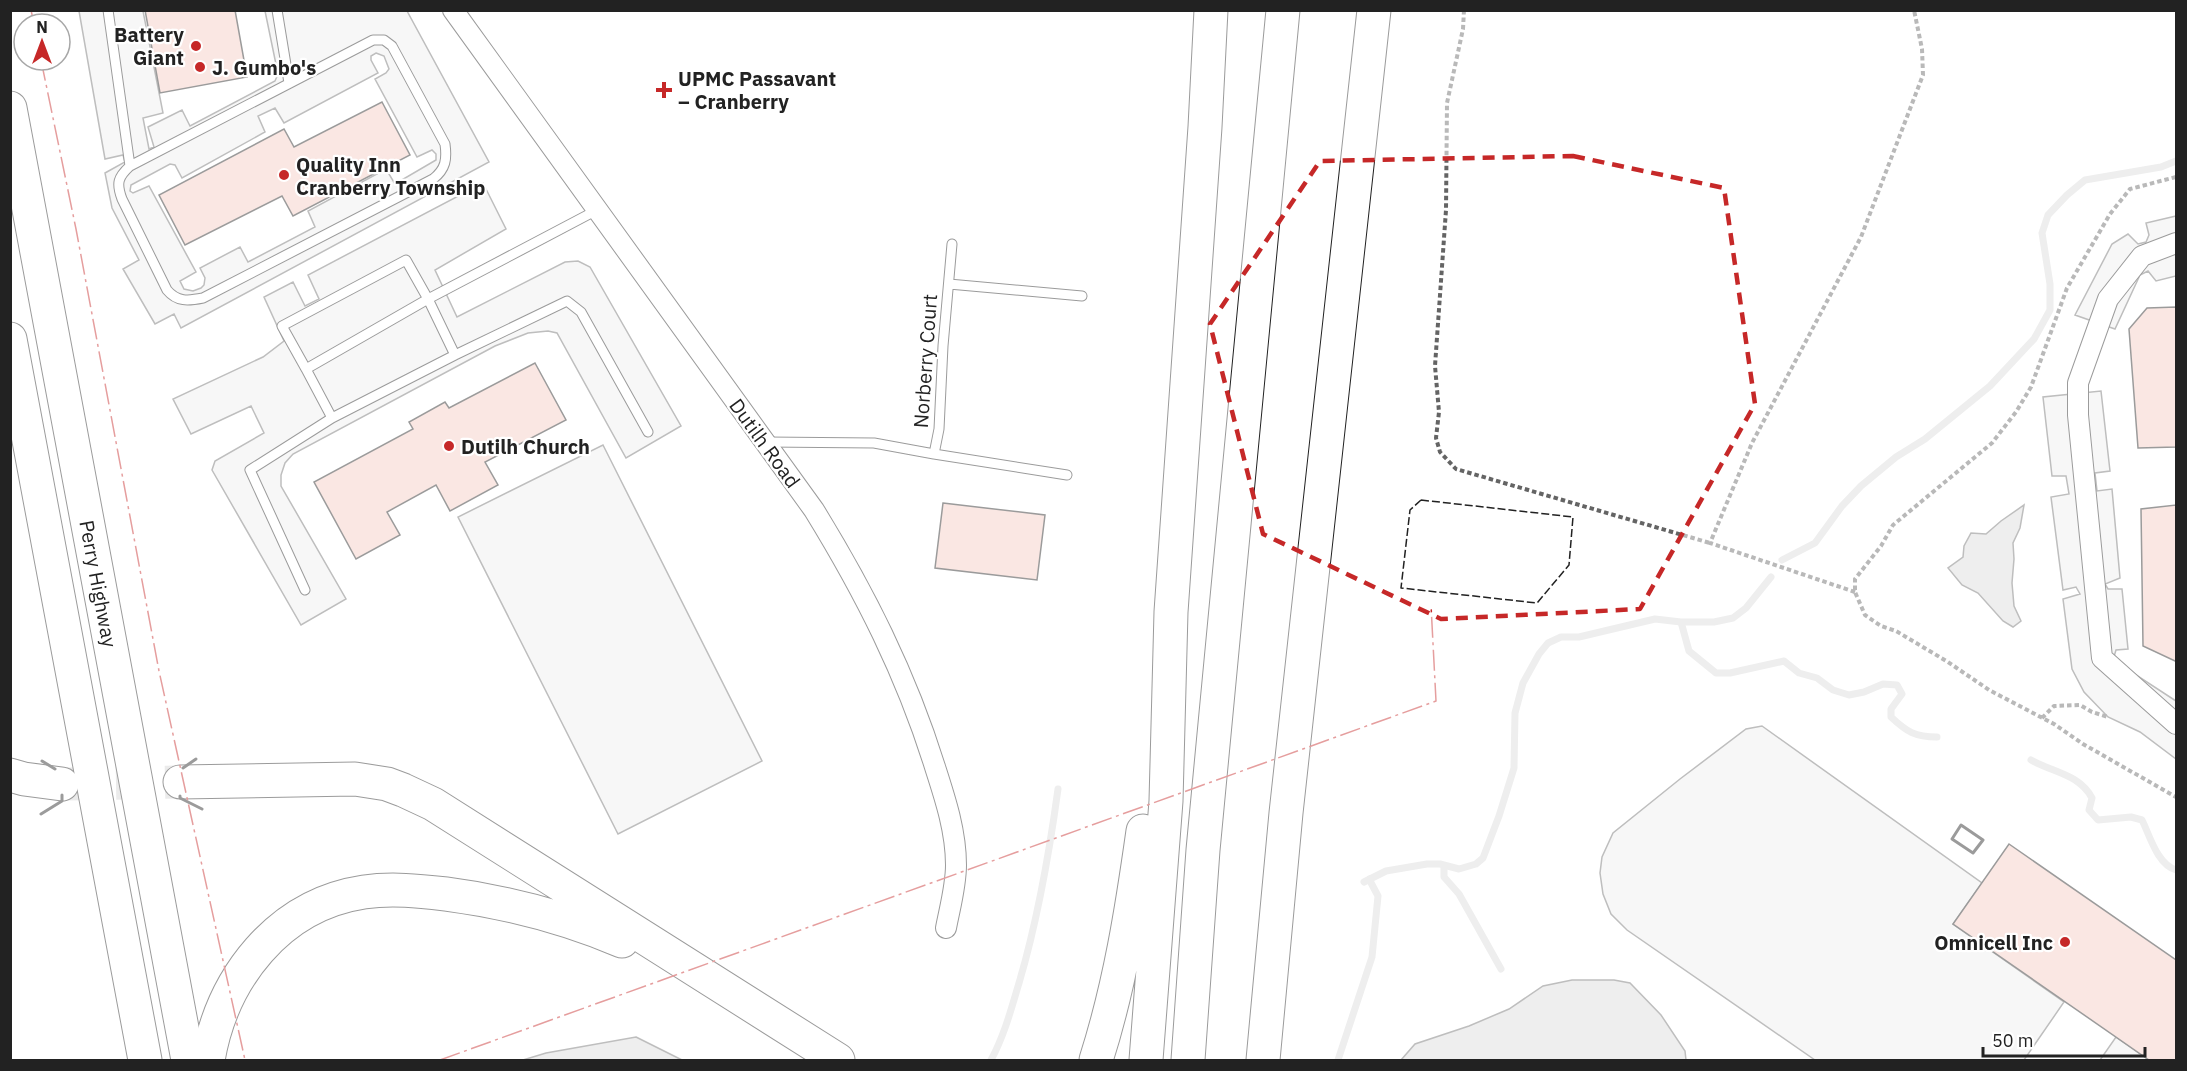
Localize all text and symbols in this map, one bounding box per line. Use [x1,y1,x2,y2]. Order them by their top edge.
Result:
north arrow [12,12,72,72]
text: N [36,17,48,37]
place label: Battery Giant [114,21,184,71]
marker: Battery Giant [189,39,203,53]
place label: J. Gumbo's [212,54,316,81]
marker: J. Gumbo's [193,60,207,74]
place label: UPMC Passavant – Cranberry [678,65,836,115]
marker: UPMC Passavant – Cranberry [655,81,673,99]
place label: Quality Inn Cranberry Township [296,151,485,201]
marker: Quality Inn Cranberry Township [277,168,291,182]
street label: Norberry Court [907,293,943,429]
street label: Dutilh Road [723,393,807,493]
place label: Dutilh Church [461,433,590,460]
marker: Dutilh Church [442,439,456,453]
street label: Perry Highway [74,518,124,650]
place label: Omnicell Inc [1934,929,2053,956]
marker: Omnicell Inc [2058,935,2072,949]
scale bar [1983,1020,2145,1058]
text: 50 m [1992,1029,2034,1052]

